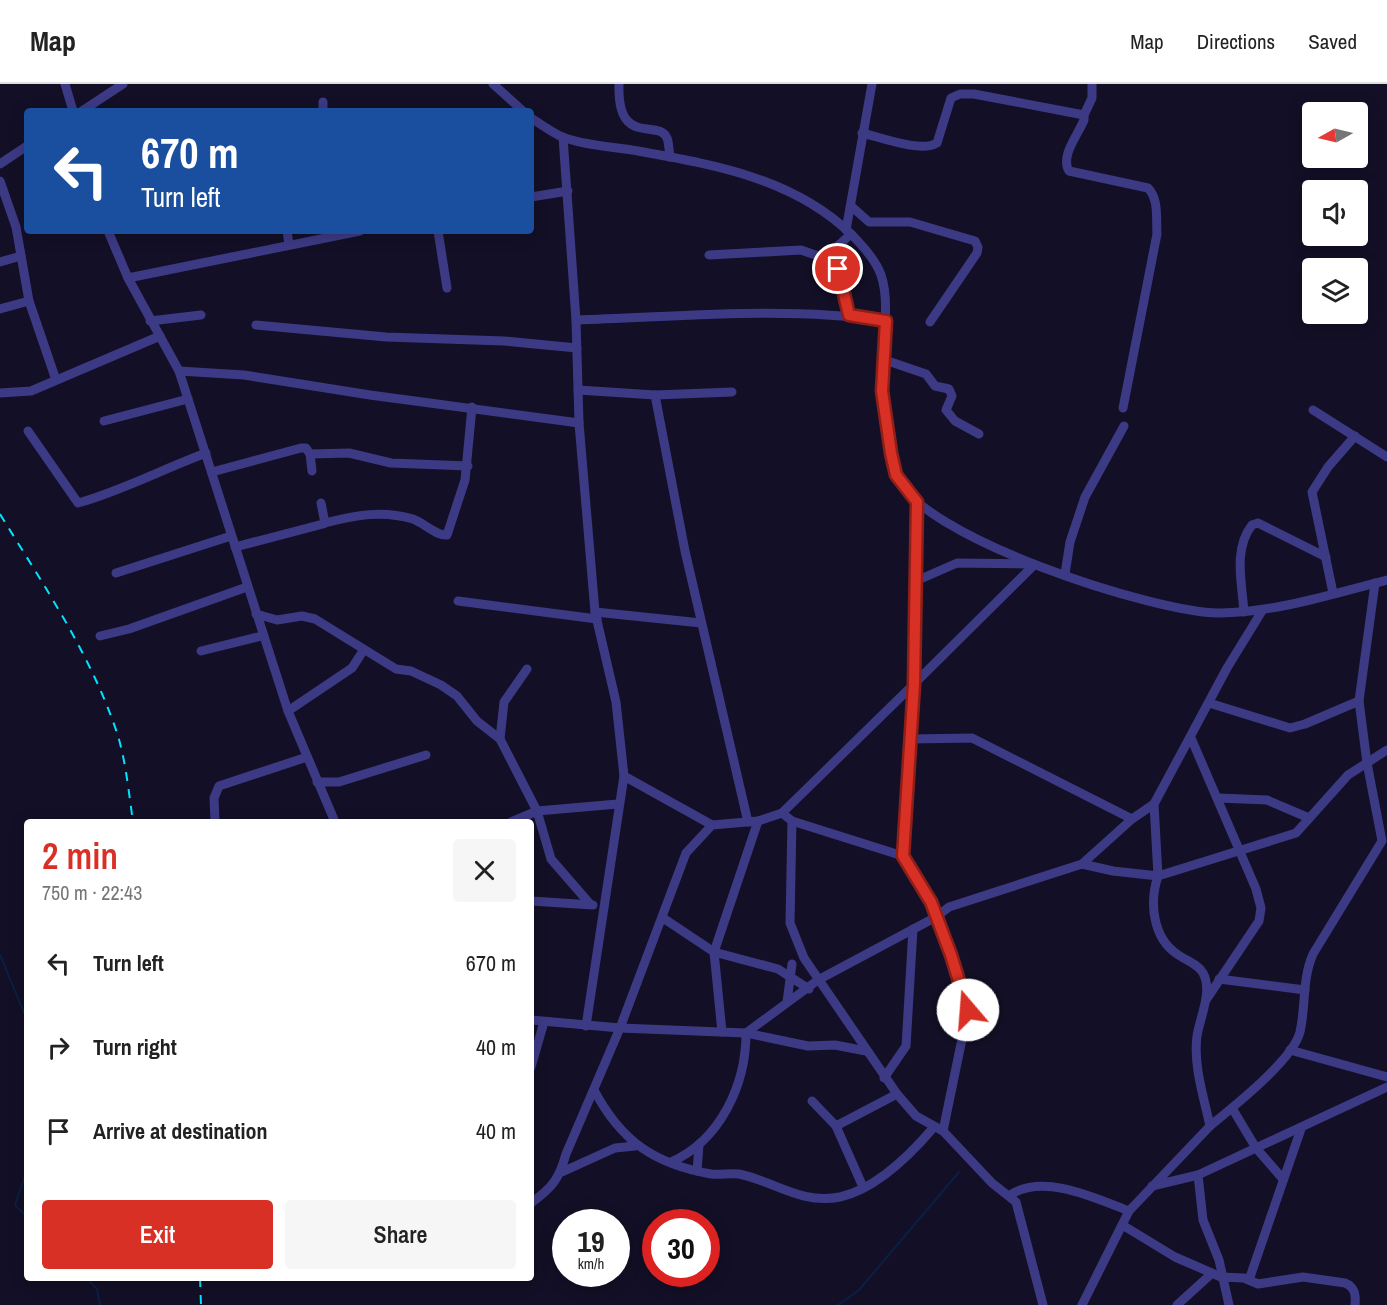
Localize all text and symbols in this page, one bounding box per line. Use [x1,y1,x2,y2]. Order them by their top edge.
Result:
text: Map [30,22,76,60]
text: Map [1130,27,1164,56]
text: Directions [1197,27,1275,56]
text: Saved [1308,27,1357,56]
north arrow [1302,102,1368,168]
map controls [1302,102,1368,324]
text: 670 m [141,125,239,181]
icon: left [42,132,120,210]
text: Turn left [141,179,220,215]
button: sound [1302,180,1368,246]
pin [812,243,863,294]
icon: arrive [821,252,854,285]
button: layers [1302,258,1368,324]
text: 2 min [42,832,118,880]
button: close [453,839,516,902]
text: 750 m · 22:43 [42,879,142,906]
icon: left [42,947,75,980]
text: Turn left [93,948,164,978]
text: 670 m [466,948,516,978]
position arrow [936,978,1000,1042]
icon: right [42,1031,75,1064]
text: Turn right [93,1032,177,1062]
text: 40 m [476,1032,516,1062]
icon: arrive [42,1115,75,1148]
text: Arrive at destination [93,1116,267,1146]
text: 40 m [476,1116,516,1146]
button: Exit [42,1200,273,1269]
button: Share [285,1200,516,1269]
speed limit sign: 30 [642,1209,720,1287]
text: 19 [577,1221,605,1261]
text: km/h [578,1253,604,1274]

